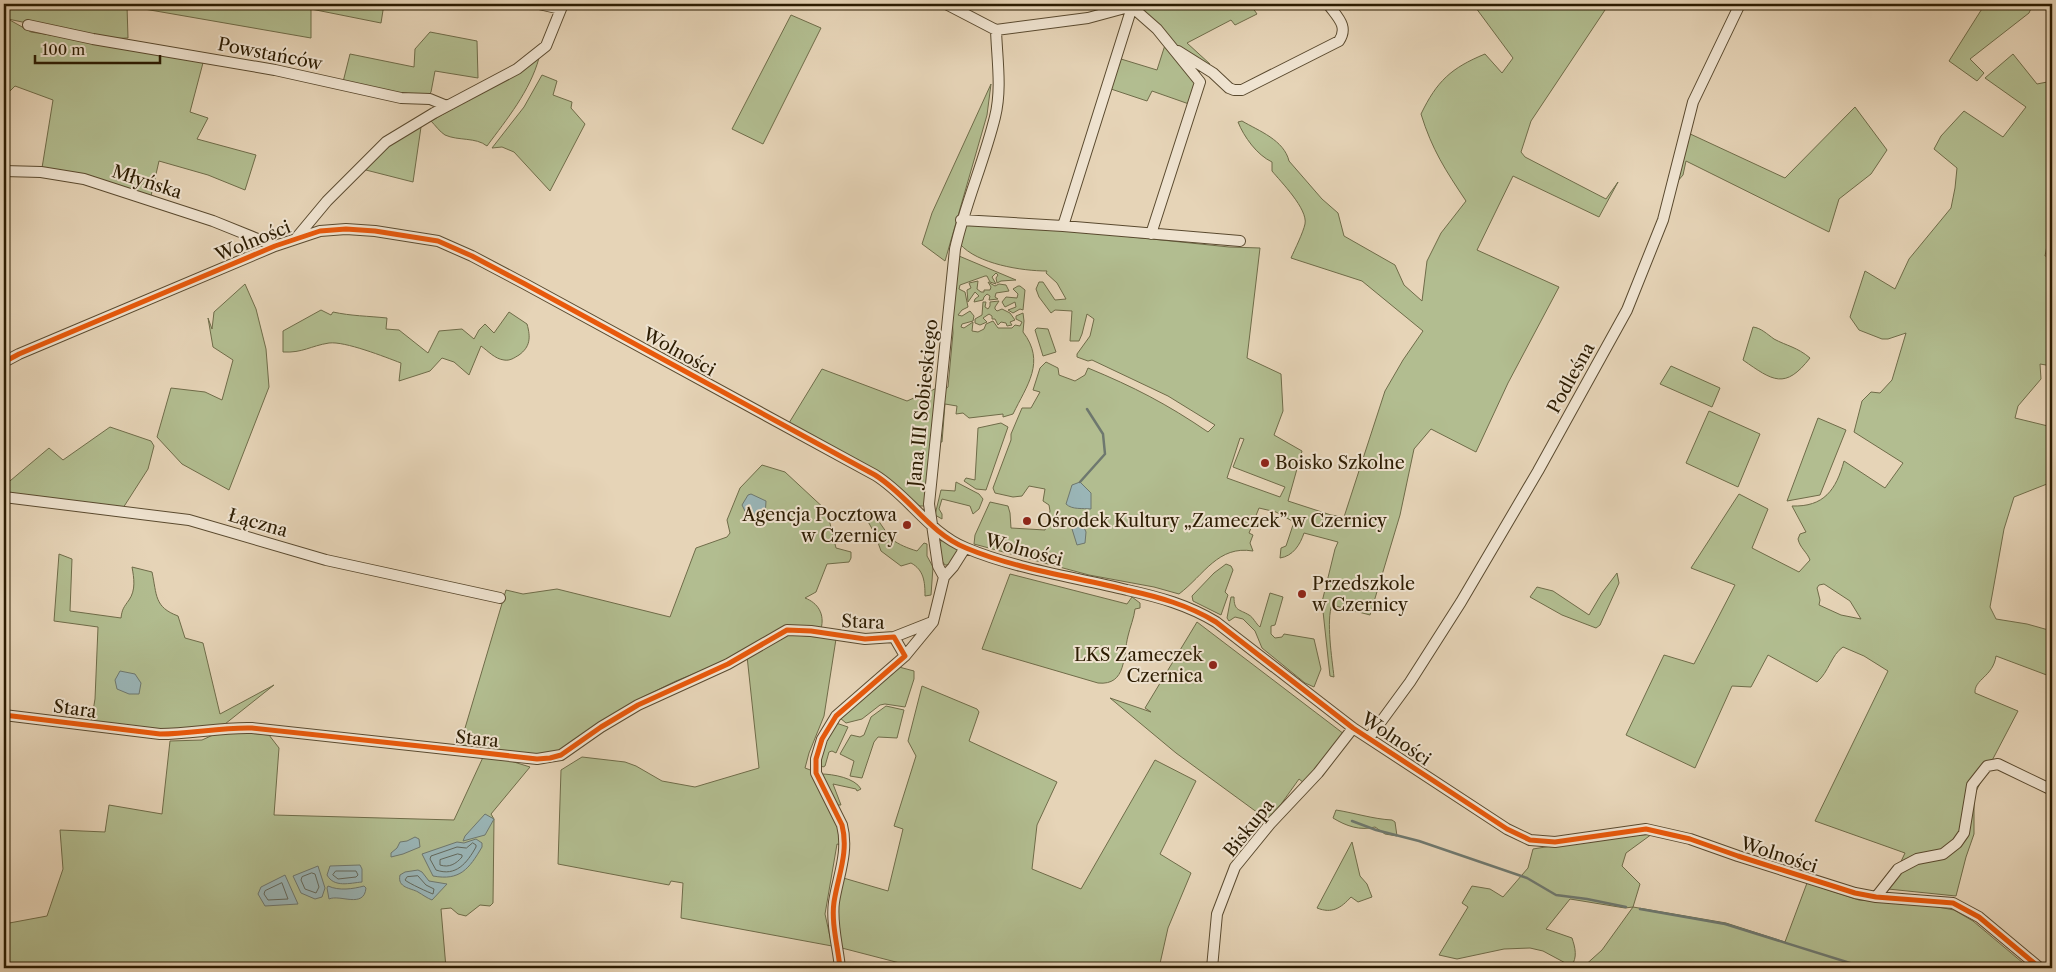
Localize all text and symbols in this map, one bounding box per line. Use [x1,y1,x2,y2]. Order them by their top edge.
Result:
scale bar [35,32,160,64]
street label: Powstańców [216,33,325,75]
text: 100 m [42,40,85,59]
street label: Młyńska [109,160,185,204]
street label: Wolności [211,216,295,266]
street label: Jana III Sobieskiego [903,318,943,491]
street label: Wolności [638,323,720,381]
street label: Podleśna [1543,338,1600,417]
place label: Boisko Szkolne [1275,452,1405,474]
marker: Boisko Szkolne [1259,457,1271,469]
street label: Łączna [226,504,291,542]
place label: Agencja Pocztowa w Czernicy [741,504,898,547]
place label: Ośrodek Kultury „Zameczek” w Czernicy [1037,510,1388,532]
marker: Ośrodek Kultury „Zameczek” w Czernicy [1021,515,1033,527]
marker: Agencja Pocztowa w Czernicy [901,519,913,531]
street label: Wolności [982,529,1066,571]
place label: Przedszkole w Czernicy [1311,573,1415,616]
marker: Przedszkole w Czernicy [1296,588,1308,600]
street label: Stara [841,610,886,634]
place label: LKS Zameczek Czernica [1074,644,1205,687]
marker: LKS Zameczek Czernica [1207,659,1219,671]
street label: Stara [52,695,99,723]
street label: Wolności [1356,707,1436,771]
street label: Stara [454,726,500,752]
street label: Biskupa [1219,794,1279,861]
street label: Wolności [1737,832,1821,878]

